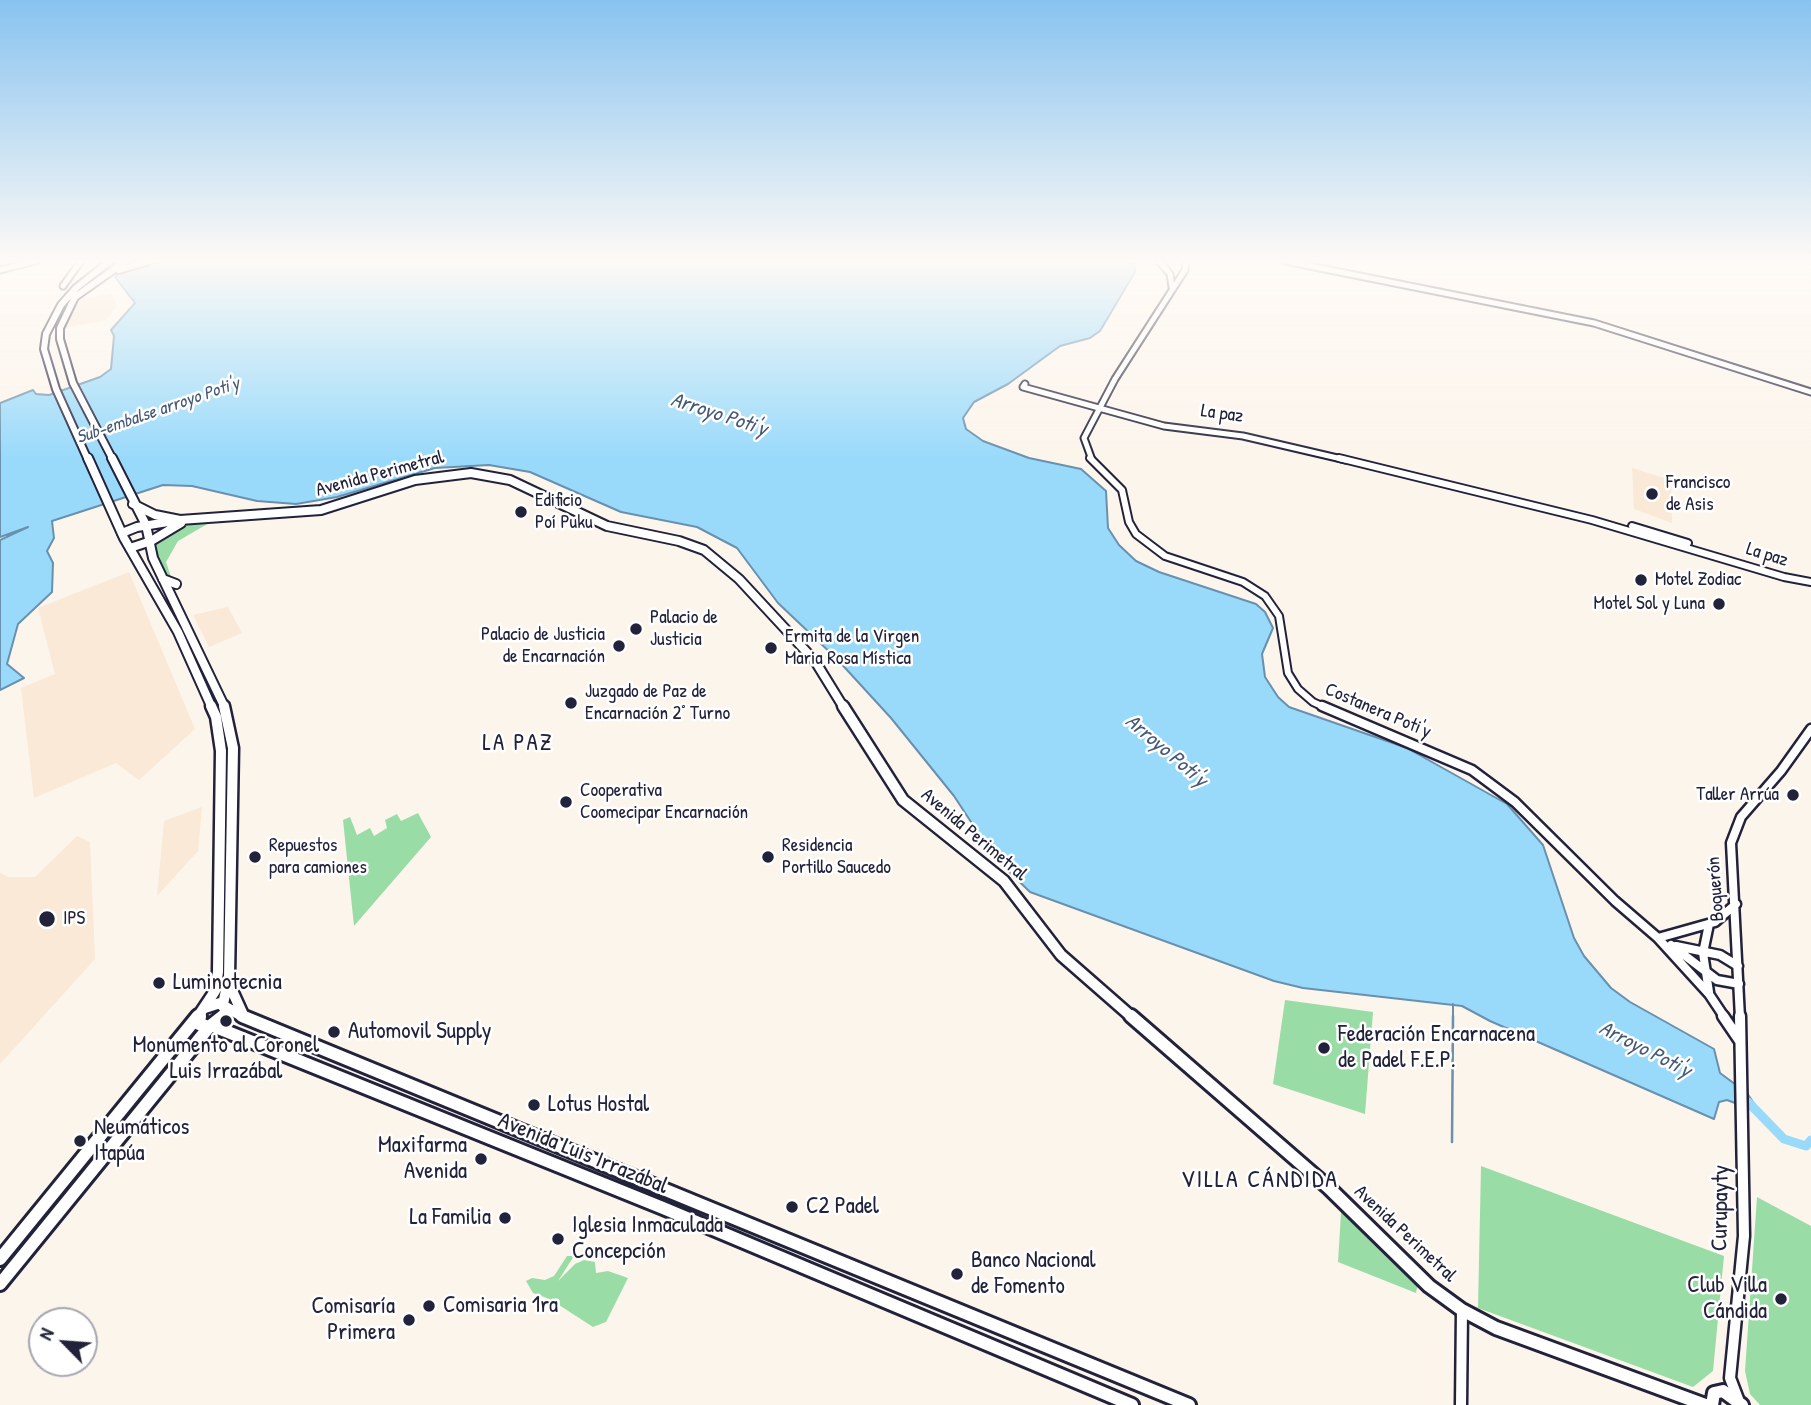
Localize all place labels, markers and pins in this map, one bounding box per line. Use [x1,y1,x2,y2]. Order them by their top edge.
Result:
place label: Francisco de Asis [1666,472,1730,516]
marker: Francisco de Asis [1644,486,1660,502]
place label: Edificio Poí Puku [535,490,593,534]
marker: Edificio Poí Puku [513,504,529,520]
place label: Motel Zodiac [1655,569,1741,591]
marker: Motel Zodiac [1633,572,1649,588]
place label: Motel Sol y Luna [1594,593,1705,615]
marker: Motel Sol y Luna [1711,596,1727,612]
place label: Palacio de Justicia [650,607,718,651]
marker: Palacio de Justicia [628,621,644,637]
place label: Palacio de Justicia de Encarnación [481,624,605,668]
place label: Ermita de la Virgen Maria Rosa Mística [785,626,919,670]
marker: Palacio de Justicia de Encarnación [611,638,627,654]
marker: Ermita de la Virgen Maria Rosa Mística [763,640,779,656]
place label: Juzgado de Paz de Encarnación 2° Turno [585,681,730,725]
marker: Juzgado de Paz de Encarnación 2° Turno [563,695,579,711]
place label: Cooperativa Coomecipar Encarnación [580,780,748,824]
place label: Taller Arrúa [1696,784,1779,806]
marker: Taller Arrúa [1785,787,1801,803]
marker: Cooperativa Coomecipar Encarnación [558,794,574,810]
place label: Repuestos para camiones [269,835,367,879]
place label: Residencia Portillo Saucedo [782,835,891,879]
marker: Repuestos para camiones [247,849,263,865]
marker: Residencia Portillo Saucedo [760,849,776,865]
place label: IPS [63,908,85,930]
marker: IPS [37,909,57,929]
place label: Luminotecnia [173,969,282,997]
marker: Luminotecnia [151,975,167,991]
marker: Monumento al Coronel Luis Irrazábal [218,1013,234,1029]
place label: Automovil Supply [348,1018,492,1046]
place label: Federación Encarnacena de Padel F.E.P. [1338,1021,1535,1075]
marker: Automovil Supply [326,1024,342,1040]
place label: Monumento al Coronel Luis Irrazábal [133,1032,319,1086]
marker: Federación Encarnacena de Padel F.E.P. [1316,1040,1332,1056]
place label: Lotus Hostal [548,1091,649,1119]
marker: Lotus Hostal [526,1097,542,1113]
place label: Neumáticos Itapúa [94,1114,189,1168]
place label: Maxifarma Avenida [378,1132,467,1186]
marker: Neumáticos Itapúa [72,1133,88,1149]
marker: Maxifarma Avenida [473,1151,489,1167]
place label: C2 Padel [806,1193,879,1221]
marker: C2 Padel [784,1199,800,1215]
place label: La Familia [409,1204,491,1232]
marker: La Familia [497,1210,513,1226]
place label: Iglesia Inmaculada Concepción [572,1212,723,1266]
marker: Iglesia Inmaculada Concepción [550,1231,566,1247]
place label: Banco Nacional de Fomento [971,1247,1096,1301]
marker: Banco Nacional de Fomento [949,1266,965,1282]
place label: Club Villa Cándida [1687,1272,1767,1326]
marker: Club Villa Cándida [1773,1291,1789,1307]
place label: Comisaria 1ra [443,1292,558,1320]
place label: Comisaría Primera [311,1293,395,1347]
marker: Comisaria 1ra [421,1298,437,1314]
marker: Comisaría Primera [401,1312,417,1328]

